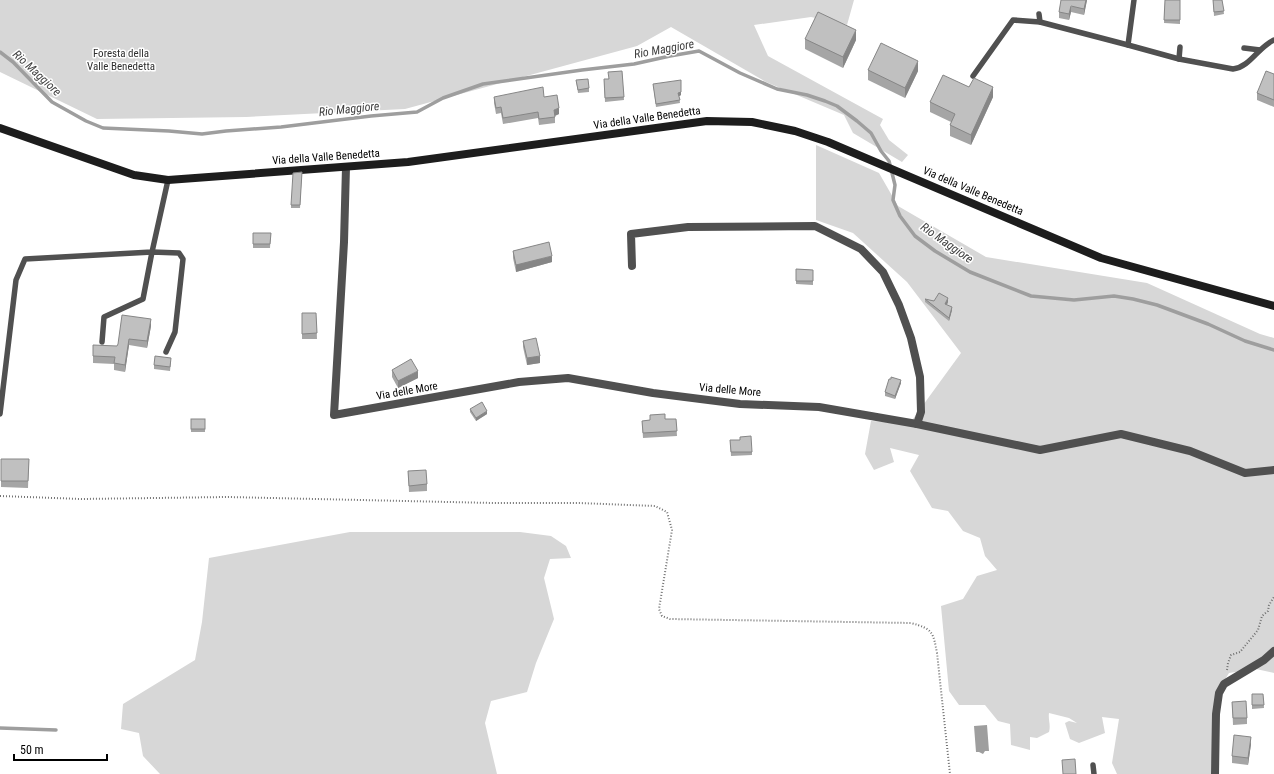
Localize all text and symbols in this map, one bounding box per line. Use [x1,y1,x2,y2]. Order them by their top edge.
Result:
water label: Rio Maggiore [633,37,696,61]
water label: Rio Maggiore [10,47,64,99]
park label: Foresta della Valle Benedetta [87,47,155,73]
water label: Rio Maggiore [318,99,380,119]
street label: Via della Valle Benedetta [593,104,701,132]
street label: Via della Valle Benedetta [272,147,380,167]
street label: Via della Valle Benedetta [921,164,1025,218]
water label: Rio Maggiore [918,220,976,266]
street label: Via delle More [375,379,439,403]
street label: Via delle More [699,381,761,399]
scale bar [14,736,107,762]
text: 50 m [20,743,44,757]

